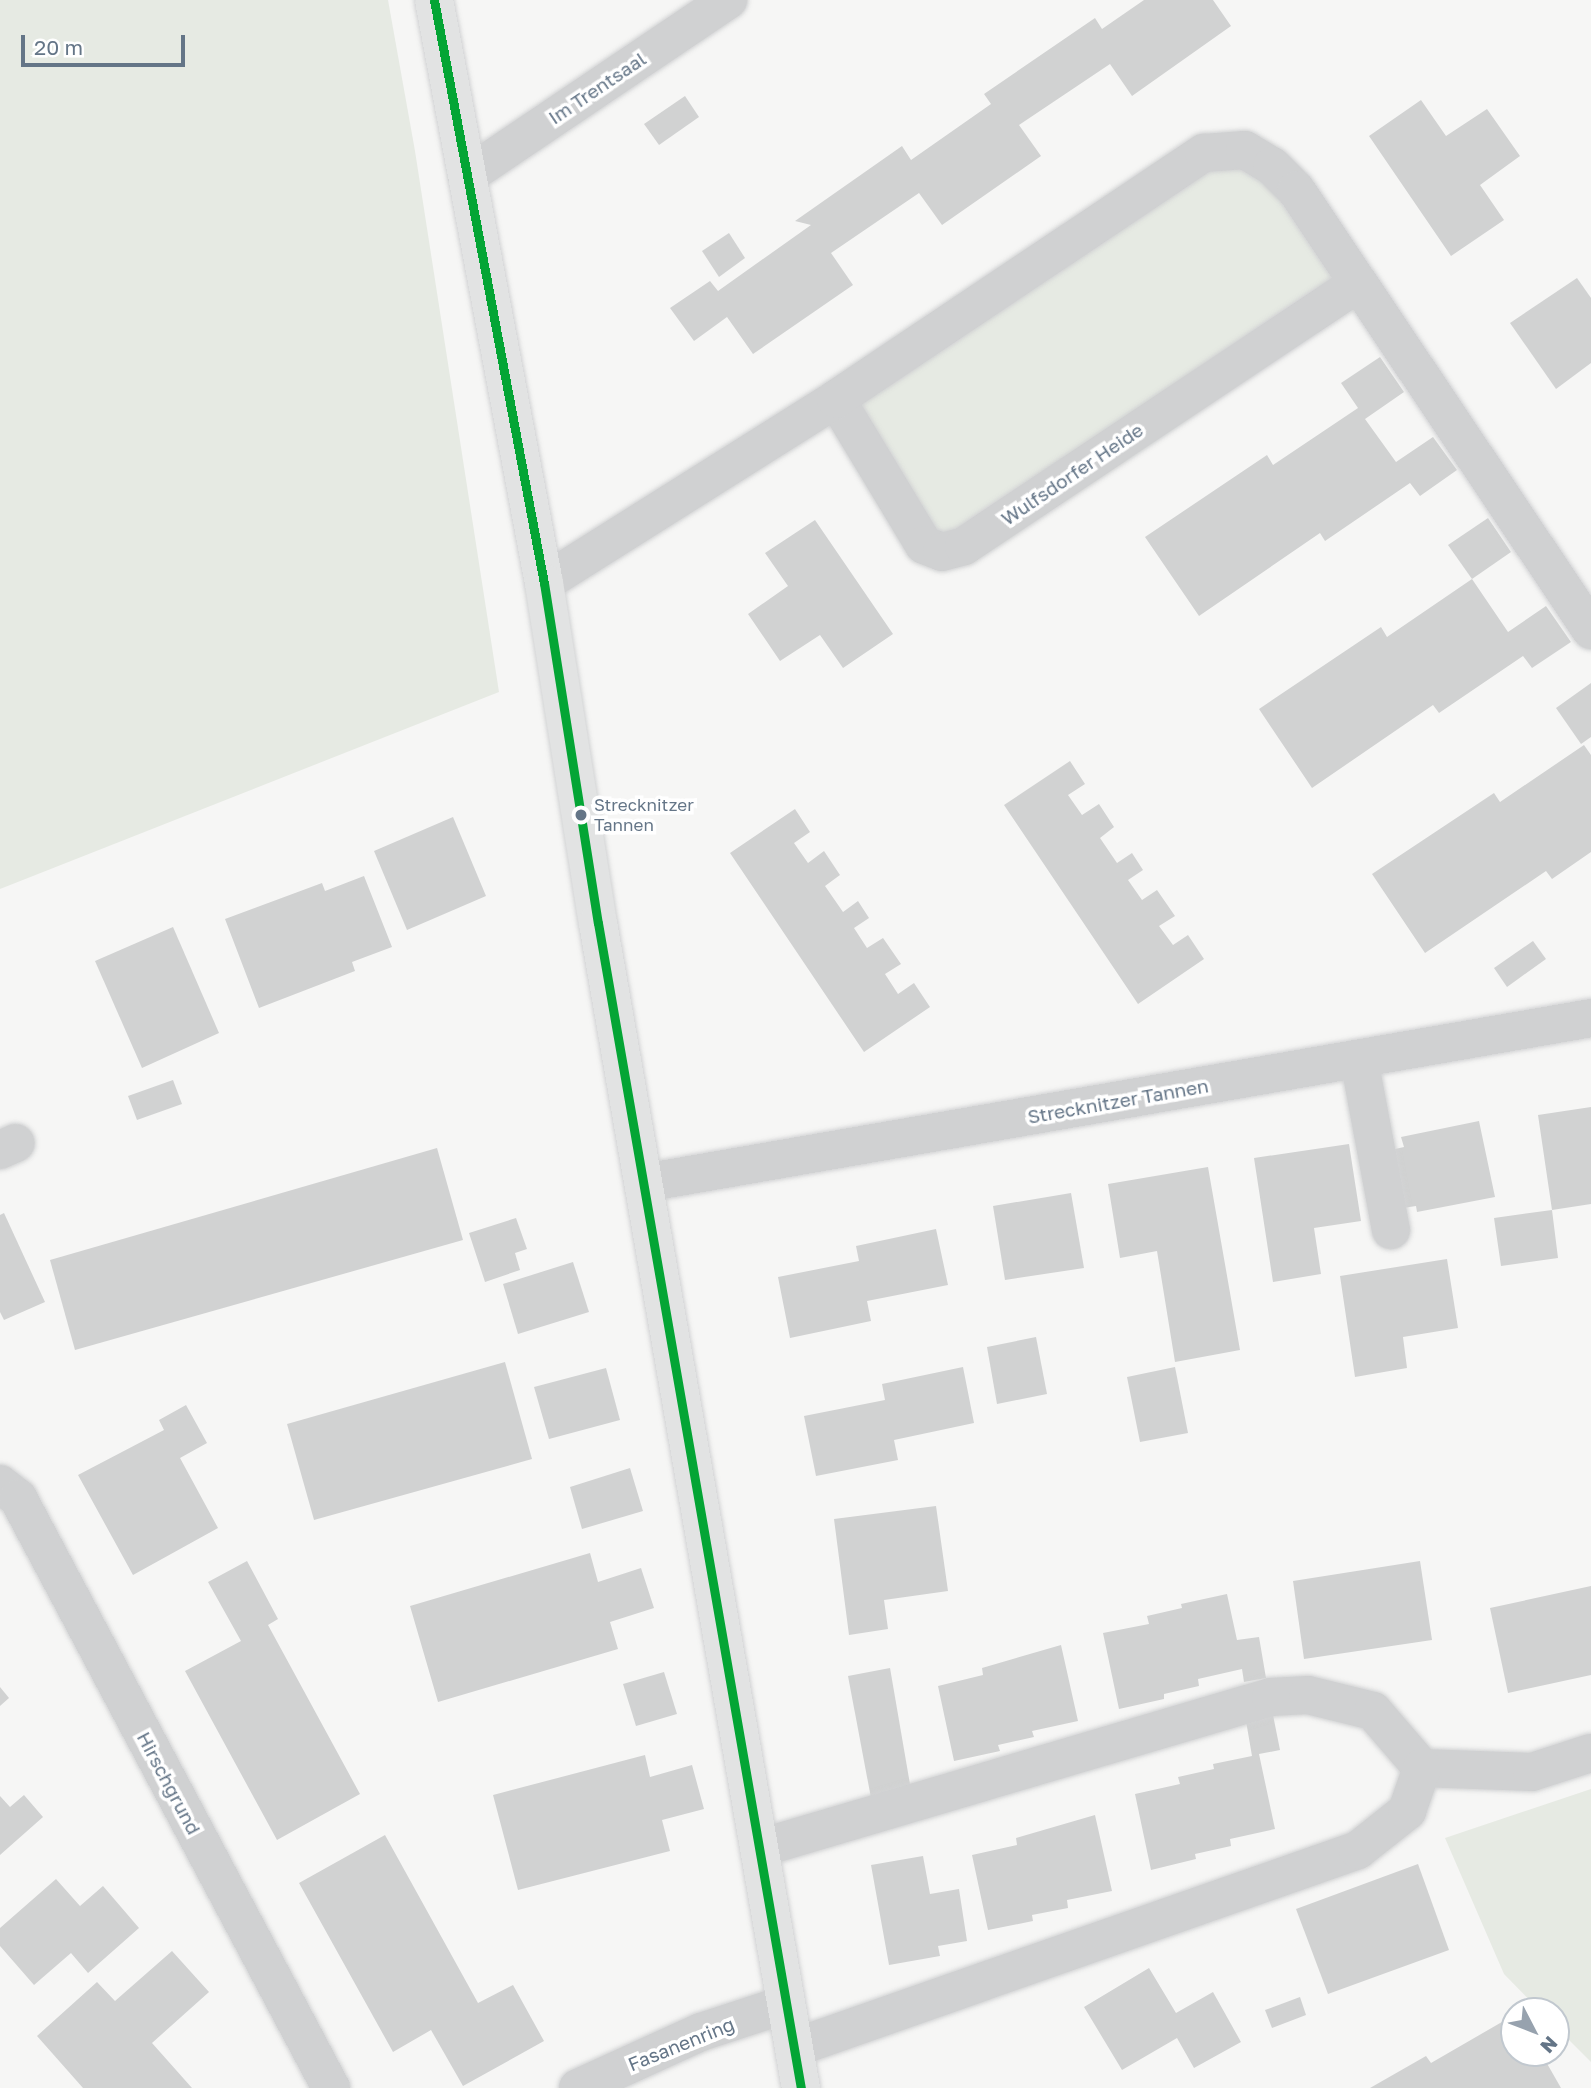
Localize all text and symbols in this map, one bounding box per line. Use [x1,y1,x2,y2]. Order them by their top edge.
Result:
scale bar [24,21,189,65]
text: 20 m [34,34,83,60]
street label: Im Trentsaal [544,47,650,129]
street label: Wulfsdorfer Heide [997,418,1147,530]
place label: Strecknitzer Tannen [594,795,694,835]
marker: Strecknitzer Tannen [574,808,588,822]
street label: Strecknitzer Tannen [1026,1074,1210,1128]
street label: Hirschgrund [132,1728,206,1838]
north arrow [1500,1997,1570,2067]
street label: Fasanenring [624,2012,738,2076]
text: N [1536,2032,1563,2058]

